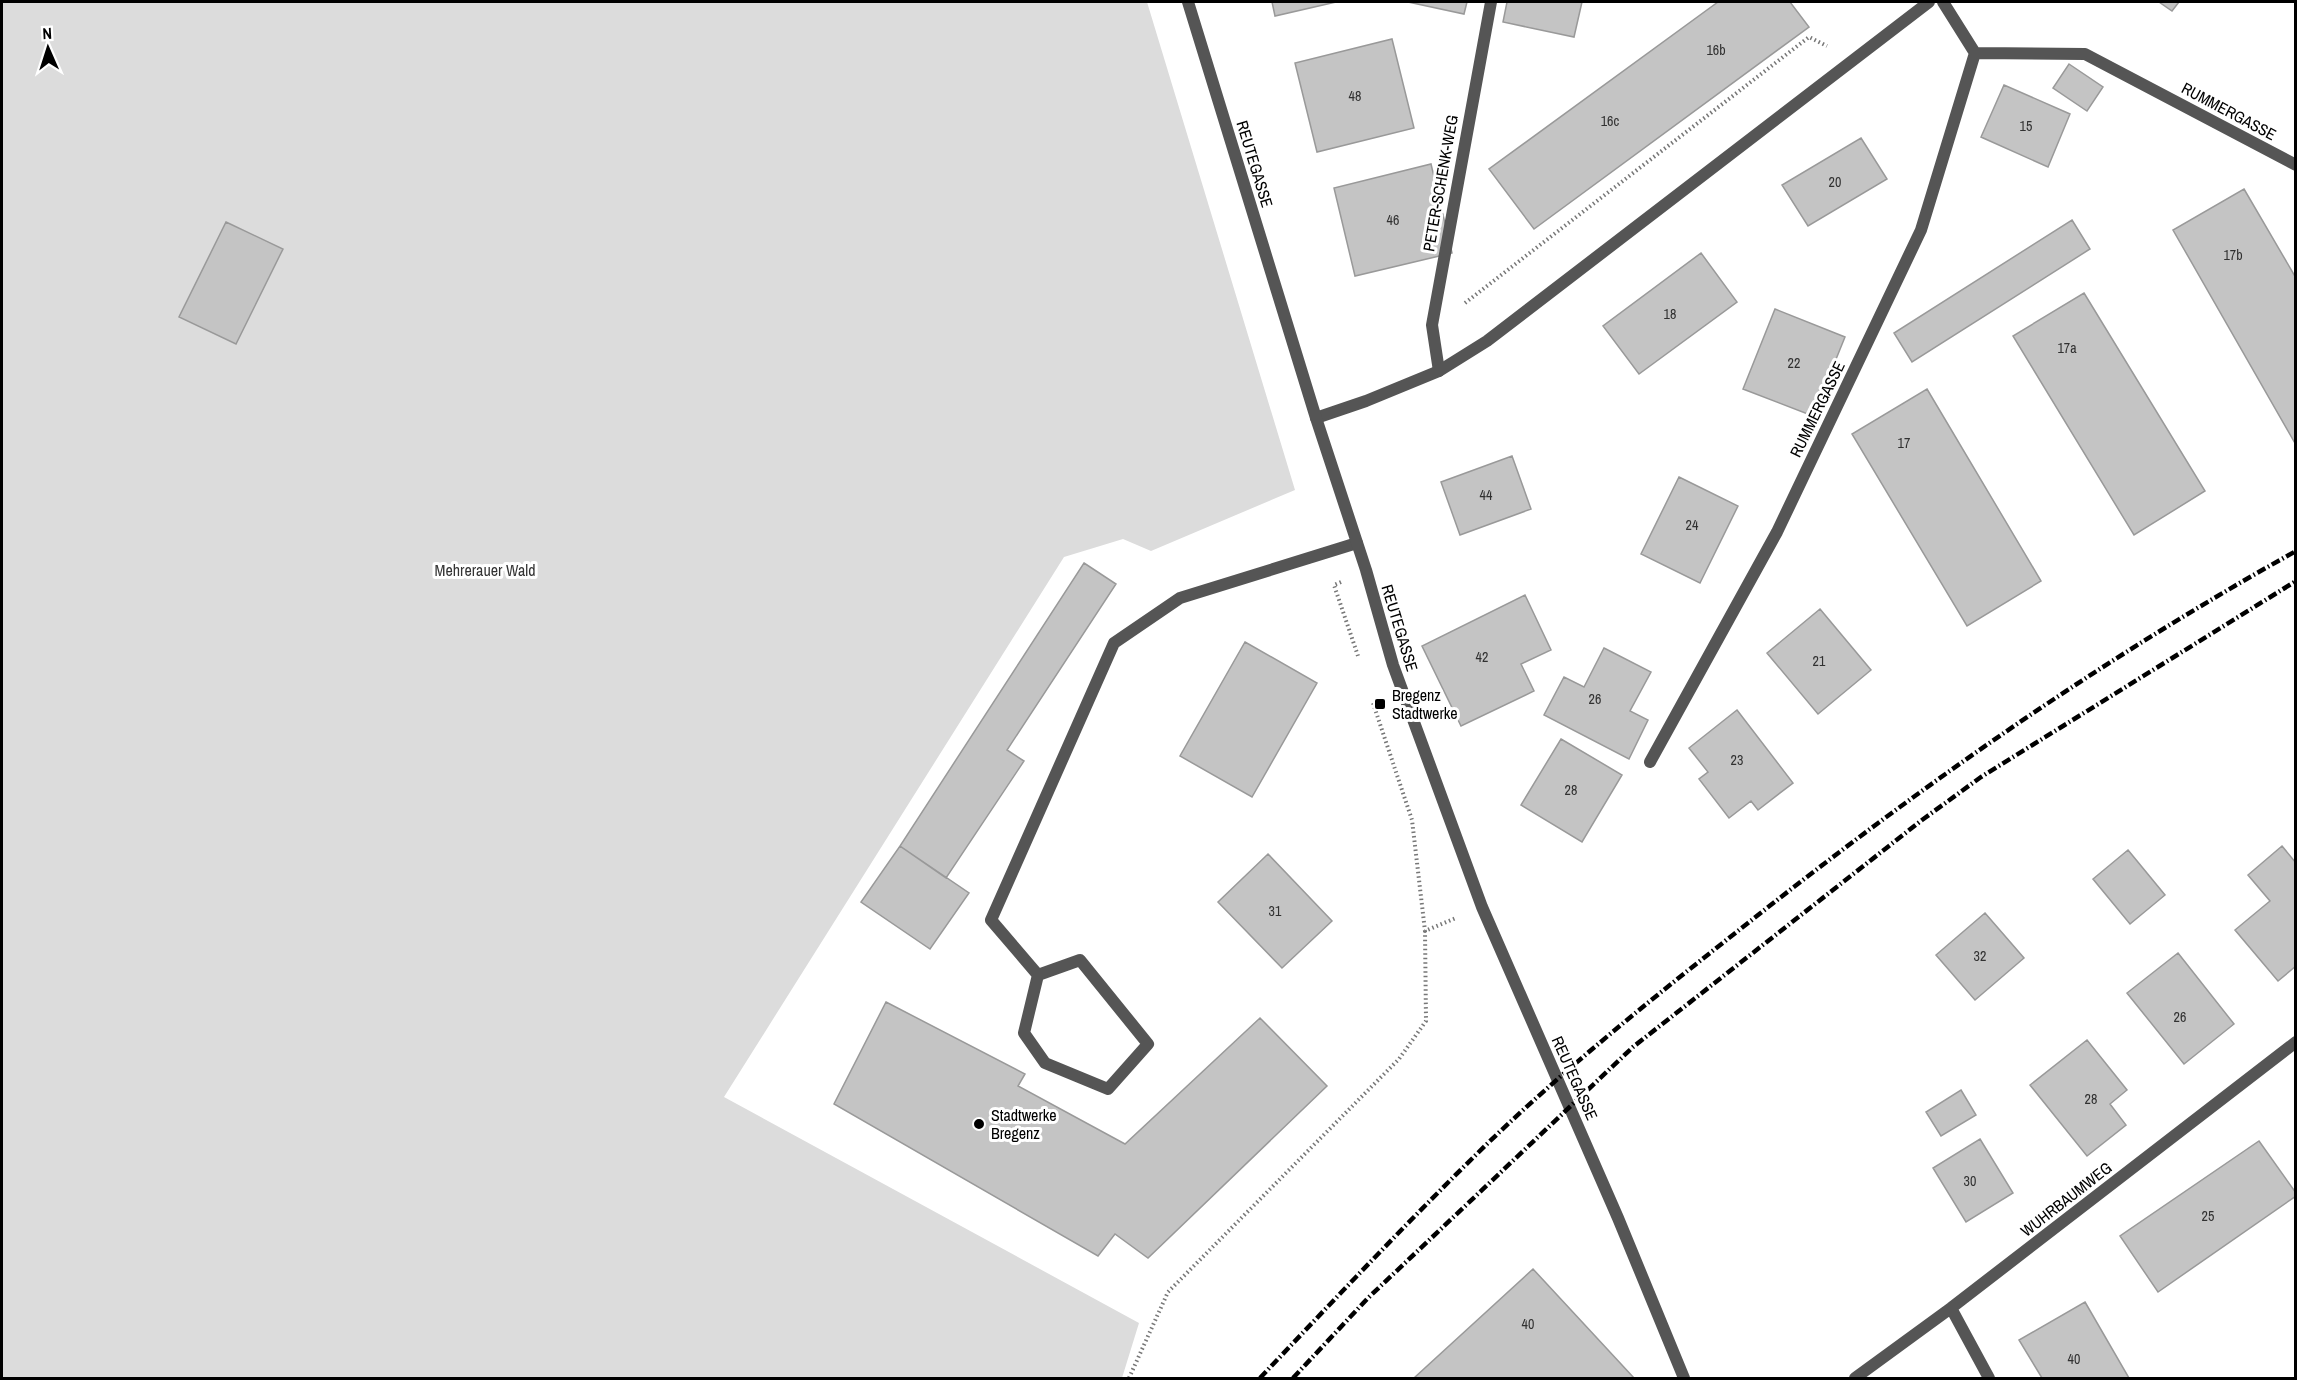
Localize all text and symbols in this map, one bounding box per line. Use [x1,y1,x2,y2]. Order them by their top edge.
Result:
north arrow [18,18,78,78]
text: N [42,22,53,44]
house number: 16b [1706,41,1726,59]
street label: RUMMERGASSE [2178,77,2280,145]
house number: 48 [1349,87,1361,105]
house number: 16c [1601,112,1620,130]
street label: PETER-SCHENK-WEG [1417,113,1463,253]
house number: 15 [2020,117,2032,135]
street label: REUTEGASSE [1231,118,1279,210]
house number: 20 [1829,173,1841,191]
house number: 46 [1387,211,1399,229]
house number: 17b [2223,246,2243,264]
house number: 18 [1664,305,1676,323]
house number: 17a [2057,339,2077,357]
house number: 22 [1788,354,1800,372]
street label: RUMMERGASSE [1784,357,1850,461]
house number: 17 [1898,434,1910,452]
house number: 44 [1480,486,1493,504]
house number: 24 [1686,516,1699,534]
park label: Mehrerauer Wald [435,559,535,581]
street label: REUTEGASSE [1376,582,1424,674]
house number: 42 [1476,648,1488,666]
house number: 21 [1813,652,1826,670]
place label: Bregenz Stadtwerke [1392,684,1458,724]
house number: 26 [1589,690,1601,708]
marker: Bregenz Stadtwerke [1373,697,1387,711]
house number: 23 [1731,751,1743,769]
house number: 28 [1565,781,1577,799]
house number: 31 [1269,902,1282,920]
house number: 32 [1974,947,1986,965]
house number: 26 [2174,1008,2186,1026]
street label: REUTEGASSE [1547,1033,1603,1123]
house number: 28 [2085,1090,2097,1108]
place label: Stadtwerke Bregenz [991,1104,1057,1144]
marker: Stadtwerke Bregenz [972,1117,986,1131]
street label: WUHRBAUMWEG [2016,1156,2116,1242]
house number: 30 [1964,1172,1976,1190]
house number: 25 [2202,1207,2214,1225]
house number: 40 [1522,1315,1534,1333]
house number: 40 [2068,1350,2080,1368]

